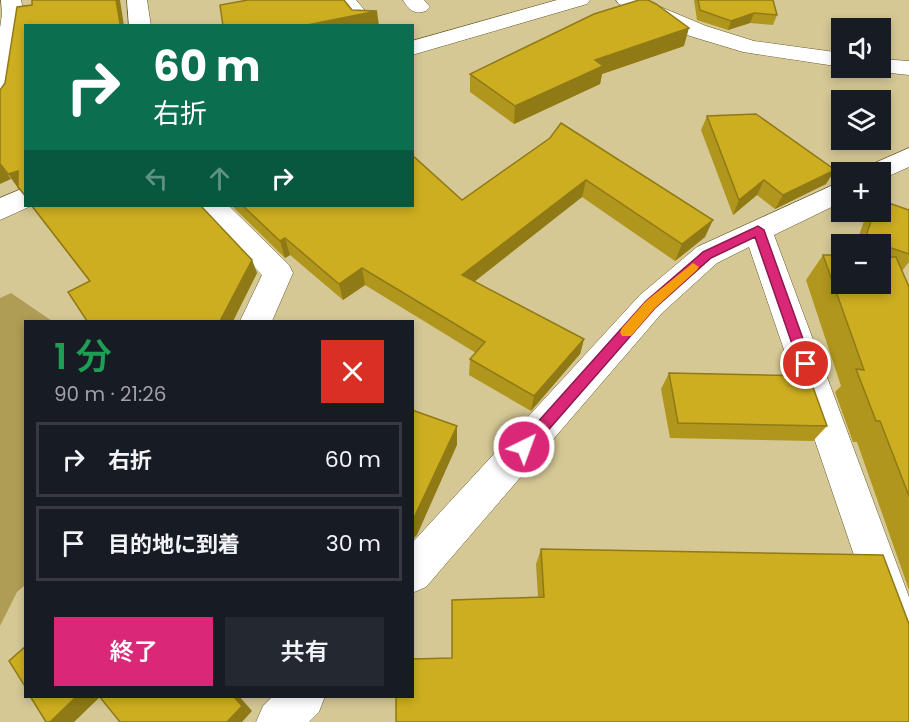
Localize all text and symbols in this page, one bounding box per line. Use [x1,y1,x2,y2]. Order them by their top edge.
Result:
map controls [831,18,891,294]
button: sound [831,18,891,78]
text: 60 m [153,37,261,96]
icon: right [54,48,132,126]
button: layers [831,90,891,150]
text: 右折 [153,95,207,132]
icon: left [140,162,173,195]
icon: ahead [203,162,236,195]
icon: right [266,162,299,195]
button: + [831,162,891,222]
button: − [831,234,891,294]
text: 1 分 [54,331,112,382]
pin [780,338,831,389]
button: close [321,340,384,403]
icon: arrive [789,347,822,380]
text: 90 m · 21:26 [54,380,166,408]
position arrow [492,415,556,479]
icon: right [57,443,90,476]
text: 60 m [325,444,381,475]
text: 右折 [108,445,152,476]
icon: arrive [57,527,90,560]
text: 30 m [326,528,381,559]
text: 目的地に到着 [108,529,240,560]
button: 終了 [54,617,213,686]
button: 共有 [225,617,384,686]

